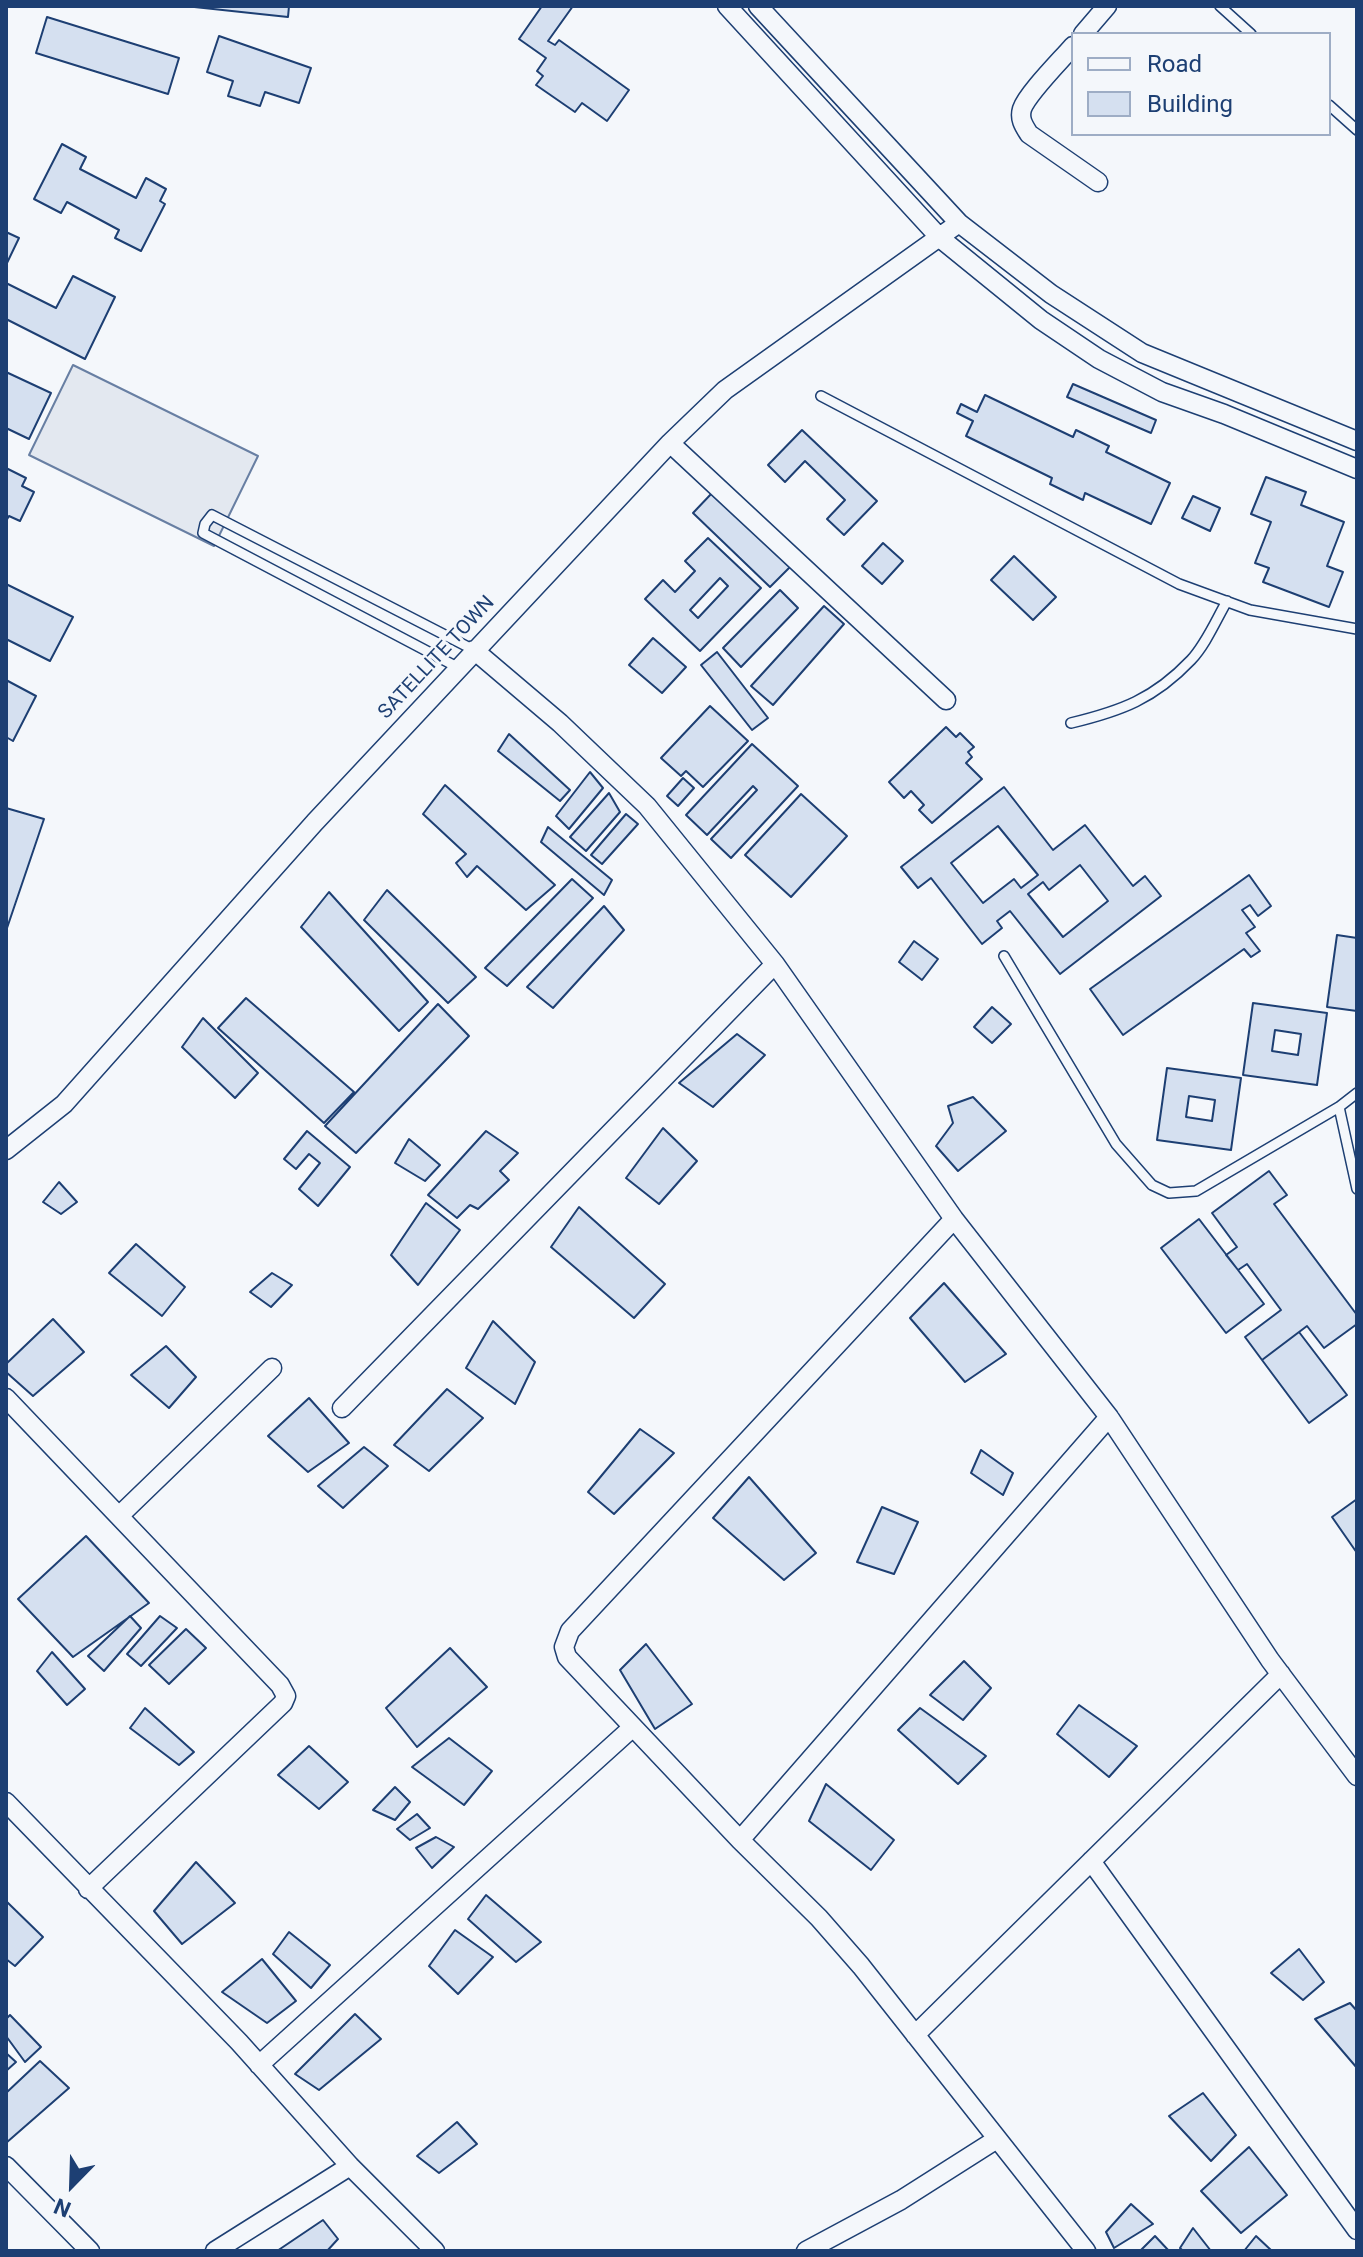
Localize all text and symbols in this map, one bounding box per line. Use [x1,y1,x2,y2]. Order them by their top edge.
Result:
legend [1071,32,1331,136]
text: Road [1147,50,1202,78]
text: Building [1147,90,1233,118]
street label: SATELLITE TOWN [374,592,500,724]
north arrow [32,2145,112,2225]
text: N [50,2193,74,2222]

